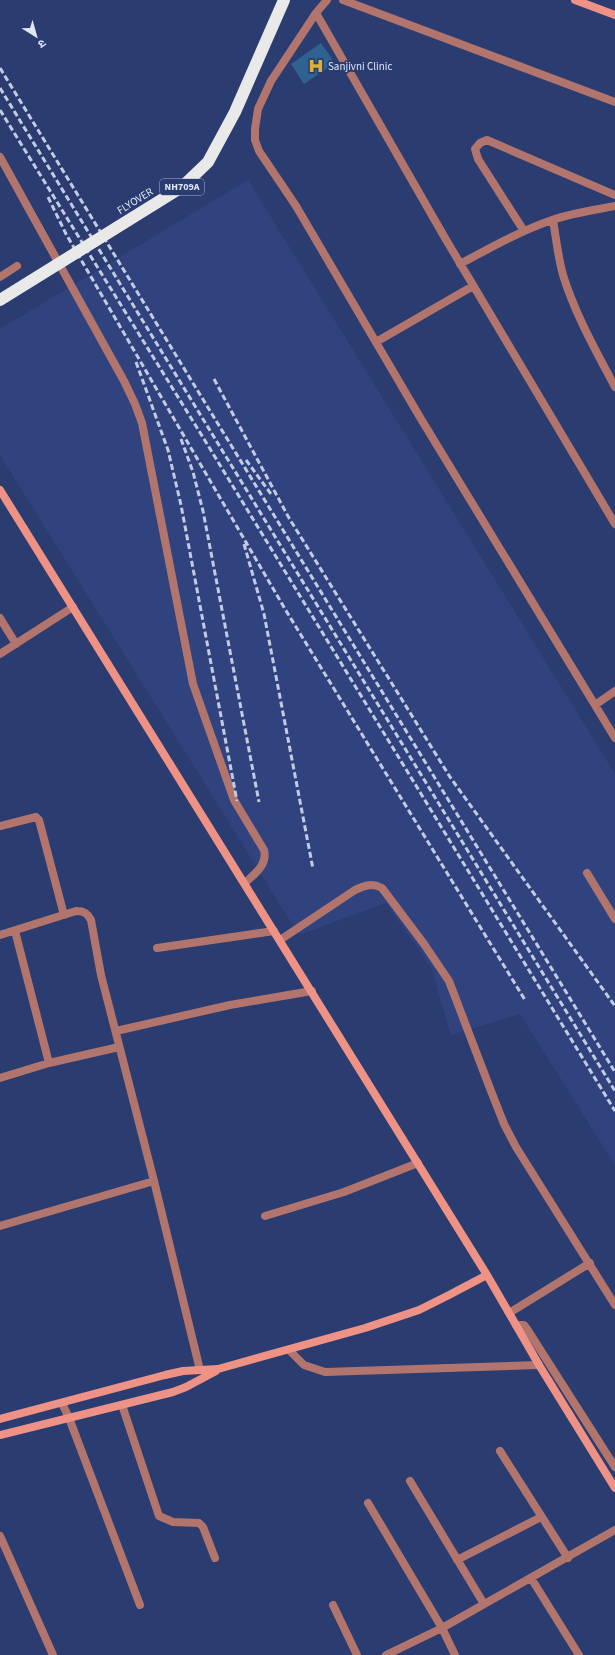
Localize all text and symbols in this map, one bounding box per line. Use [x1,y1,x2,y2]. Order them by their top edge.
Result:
north arrow [16,16,56,56]
text: उ [34,36,49,52]
hospital icon: Sanjivni Clinic [307,57,325,75]
place label: Sanjivni Clinic [328,59,392,74]
road number: NH709A [160,179,204,195]
street label: FLYOVER [114,184,156,218]

